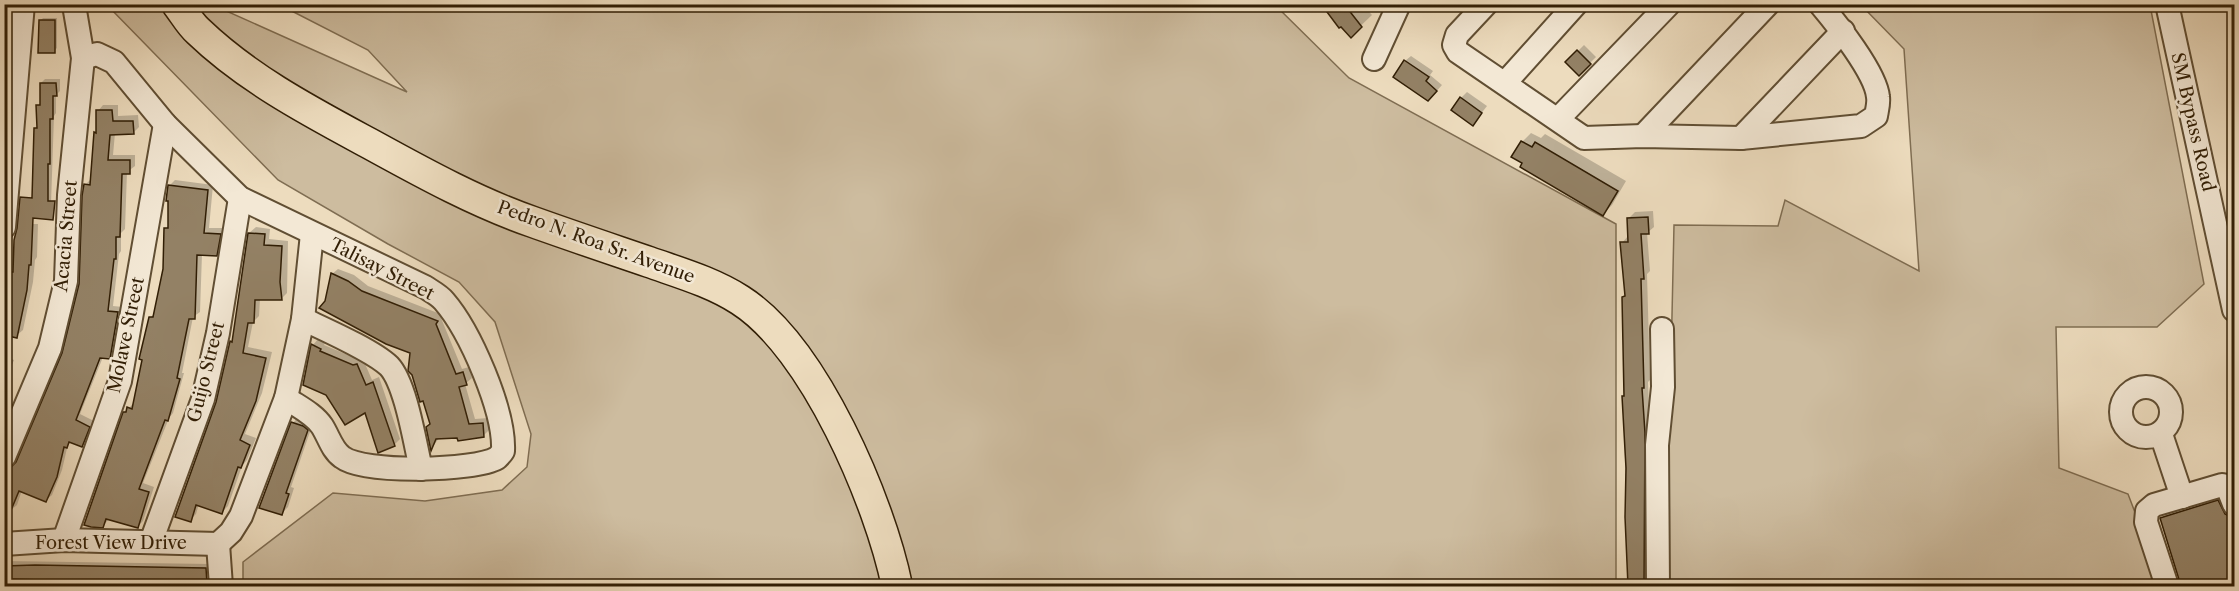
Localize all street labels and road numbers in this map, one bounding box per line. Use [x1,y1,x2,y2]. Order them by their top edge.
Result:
street label: SM Bypass Road [2166,50,2220,194]
street label: Acacia Street [50,179,82,294]
street label: Pedro N. Roa Sr. Avenue [494,196,698,288]
street label: Talisay Street [326,233,438,305]
street label: Molave Street [103,274,149,395]
street label: Guijo Street [183,319,229,425]
street label: Forest View Drive [35,532,187,554]

